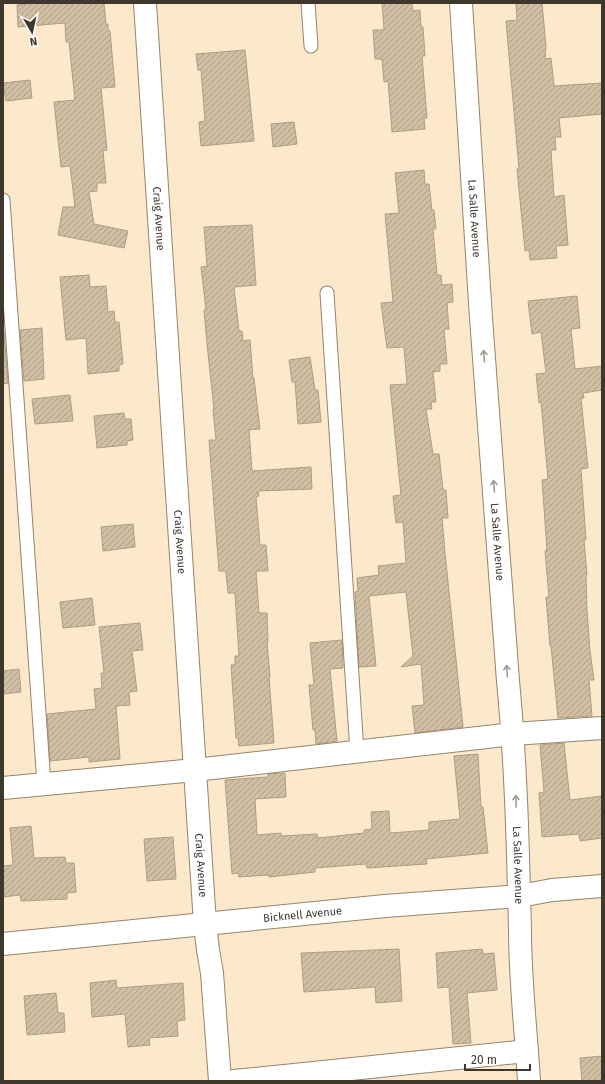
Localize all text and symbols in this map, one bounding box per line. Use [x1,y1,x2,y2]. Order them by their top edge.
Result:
north arrow [12,12,52,52]
text: N [29,34,38,48]
street label: La Salle Avenue [465,179,483,258]
street label: Craig Avenue [150,186,167,251]
one-way arrow [480,350,487,363]
one-way arrow [490,480,497,493]
street label: La Salle Avenue [488,502,507,581]
street label: Craig Avenue [171,509,188,574]
one-way arrow [504,665,511,678]
one-way arrow [512,795,520,808]
street label: La Salle Avenue [510,826,525,904]
street label: Craig Avenue [192,833,209,898]
street label: Bicknell Avenue [263,904,343,925]
scale bar [465,1046,530,1072]
text: 20 m [471,1053,497,1067]

